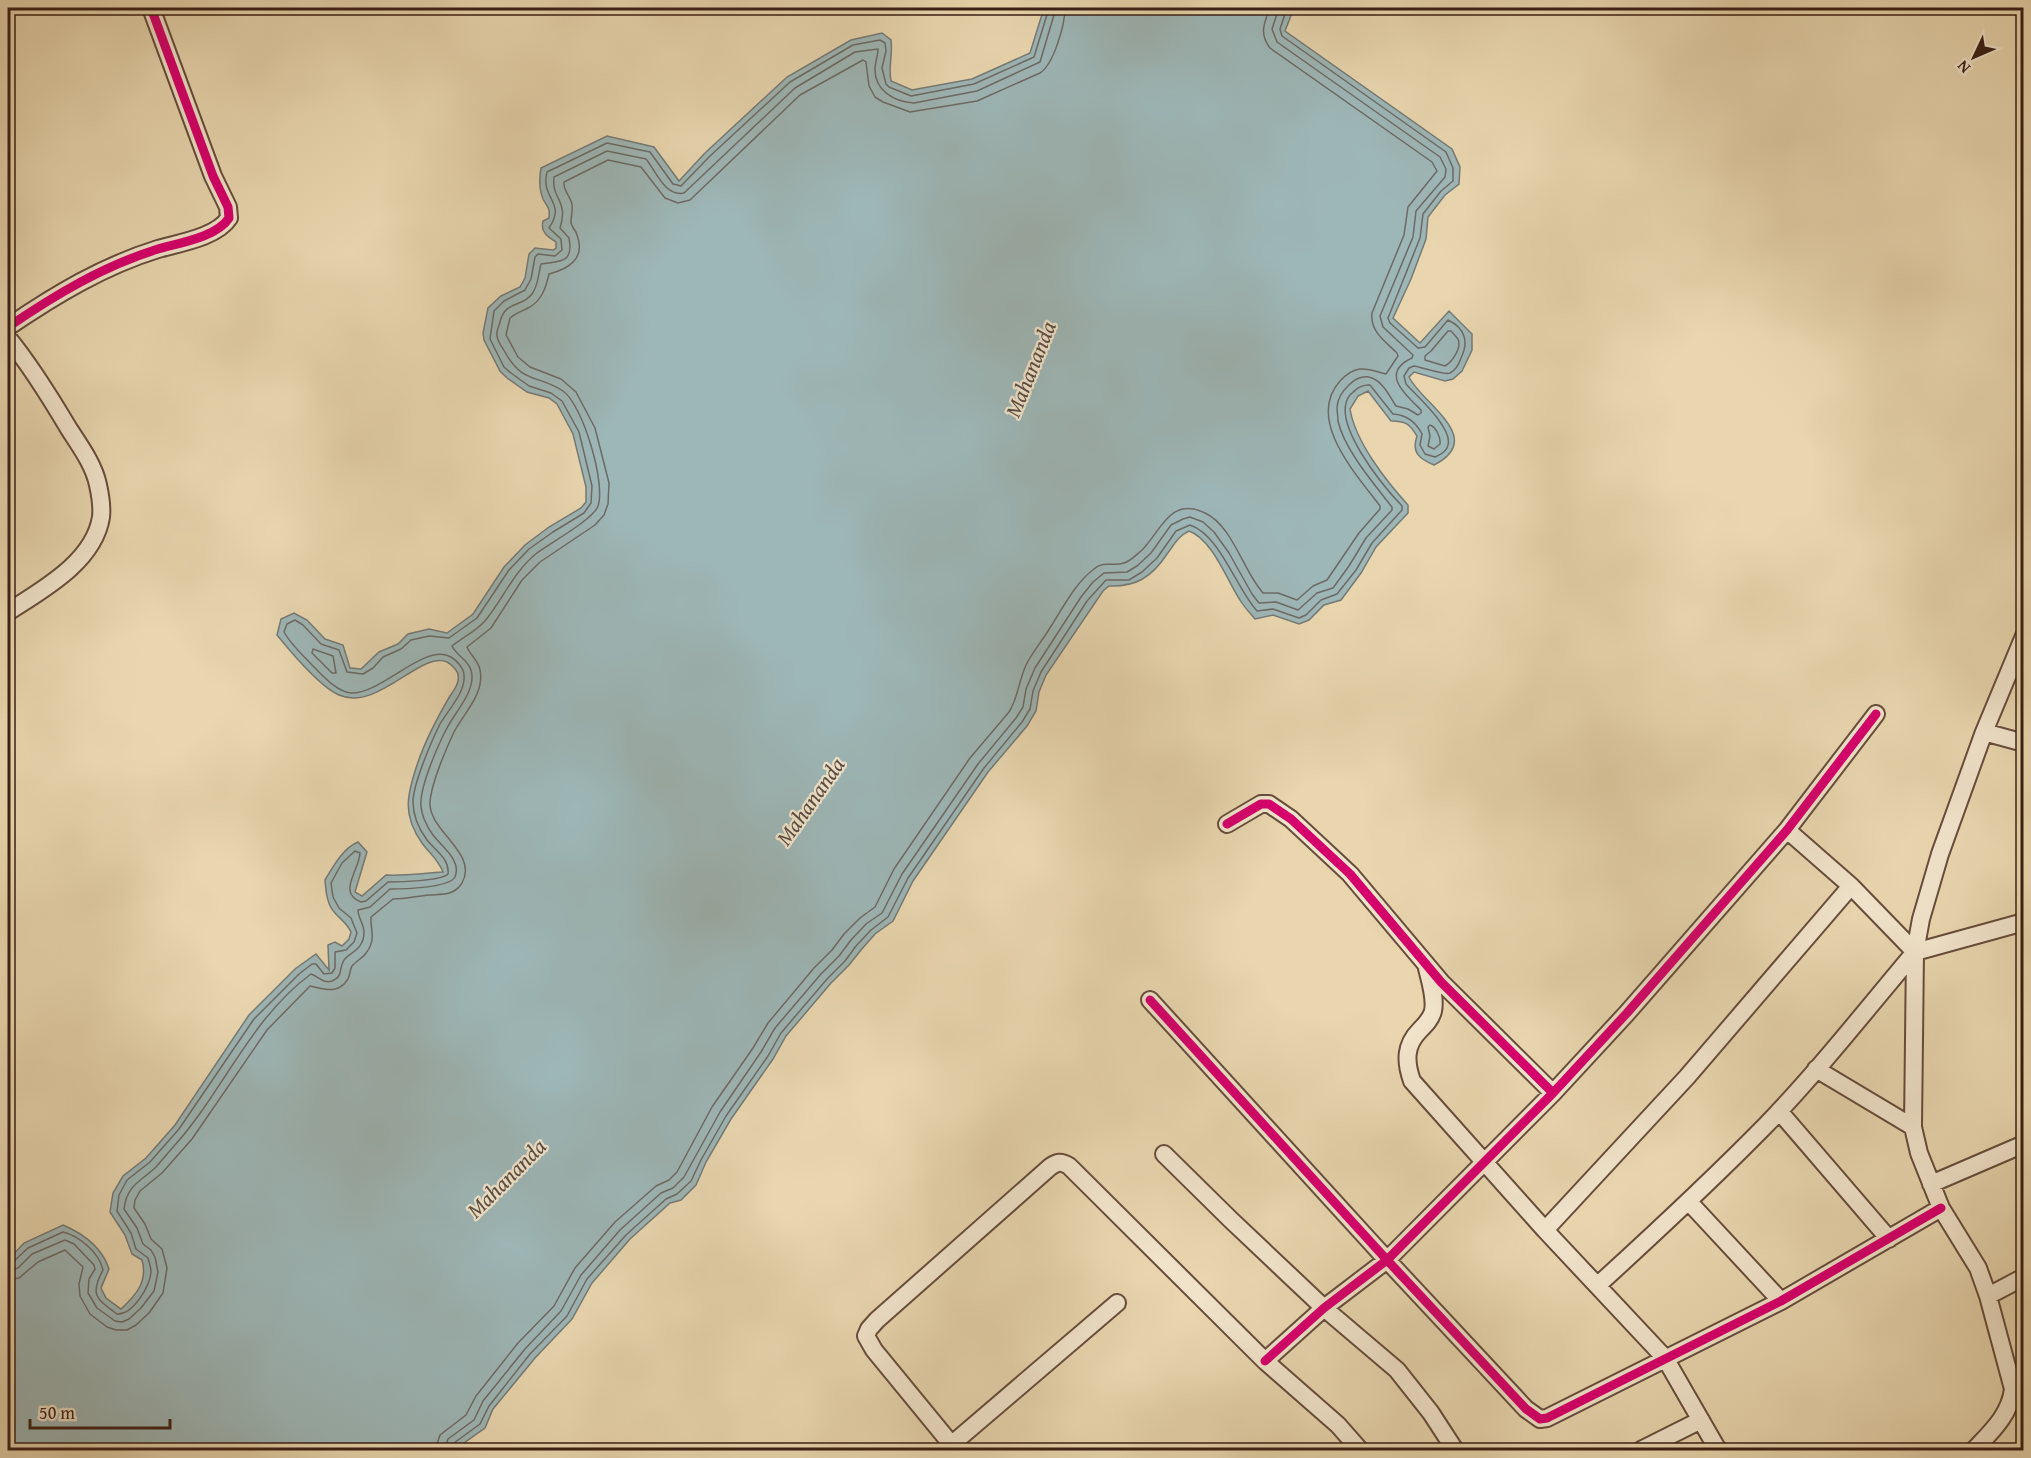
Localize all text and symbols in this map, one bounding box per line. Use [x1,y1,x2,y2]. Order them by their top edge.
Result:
north arrow [1944,27,2004,87]
text: N [1951,55,1976,80]
water label: Mahananda [996,316,1064,422]
water label: Mahananda [768,750,852,852]
water label: Mahananda [459,1131,553,1225]
scale bar [30,1392,170,1430]
text: 50 m [39,1399,75,1426]

